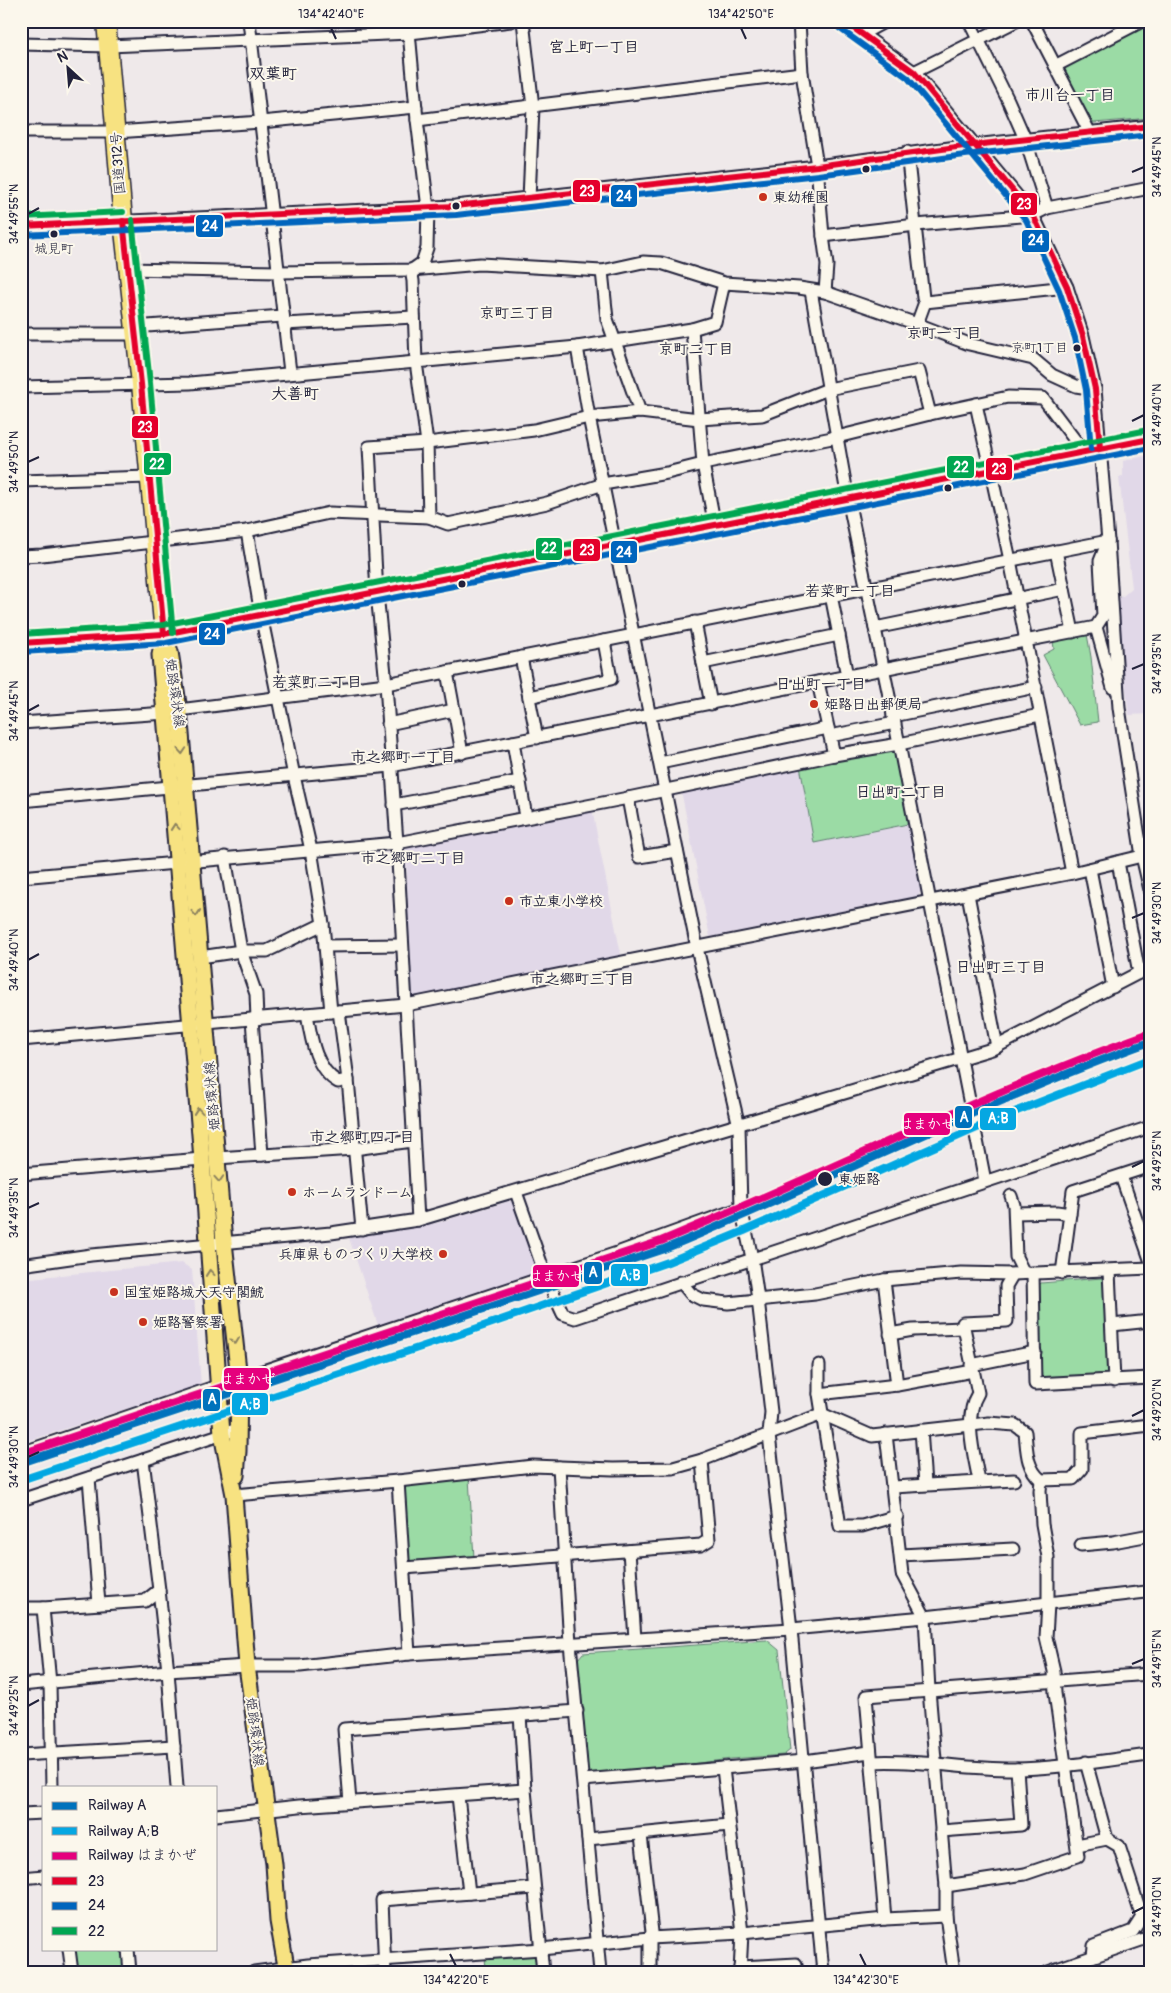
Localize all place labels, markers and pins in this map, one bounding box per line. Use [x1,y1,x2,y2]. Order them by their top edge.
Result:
unlabelled marker [861,164,871,174]
place label: 東幼稚園 [773,189,829,206]
marker: 東幼稚園 [757,191,769,203]
unlabelled marker [451,201,461,211]
marker: 城見町 [49,229,59,239]
place label: 城見町 [34,241,74,257]
place label: 京町1丁目 [1011,340,1068,356]
marker: 京町1丁目 [1072,343,1082,353]
unlabelled marker [943,483,953,493]
unlabelled marker [457,579,467,589]
place label: 姫路日出郵便局 [824,696,922,713]
marker: 姫路日出郵便局 [808,698,820,710]
place label: 市立東小学校 [519,893,603,910]
marker: 市立東小学校 [503,895,515,907]
marker: 東姫路 [816,1170,834,1188]
place label: 東姫路 [838,1171,880,1188]
place label: ホームランドーム [302,1184,413,1201]
marker: ホームランドーム [286,1186,298,1198]
place label: 兵庫県ものづくり大学校 [279,1246,433,1263]
marker: 兵庫県ものづくり大学校 [437,1248,449,1260]
place label: 国宝姫路城大天守閣鯱 [124,1284,264,1301]
marker: 国宝姫路城大天守閣鯱 [108,1286,120,1298]
place label: 姫路警察署 [153,1314,223,1331]
marker: 姫路警察署 [137,1316,149,1328]

